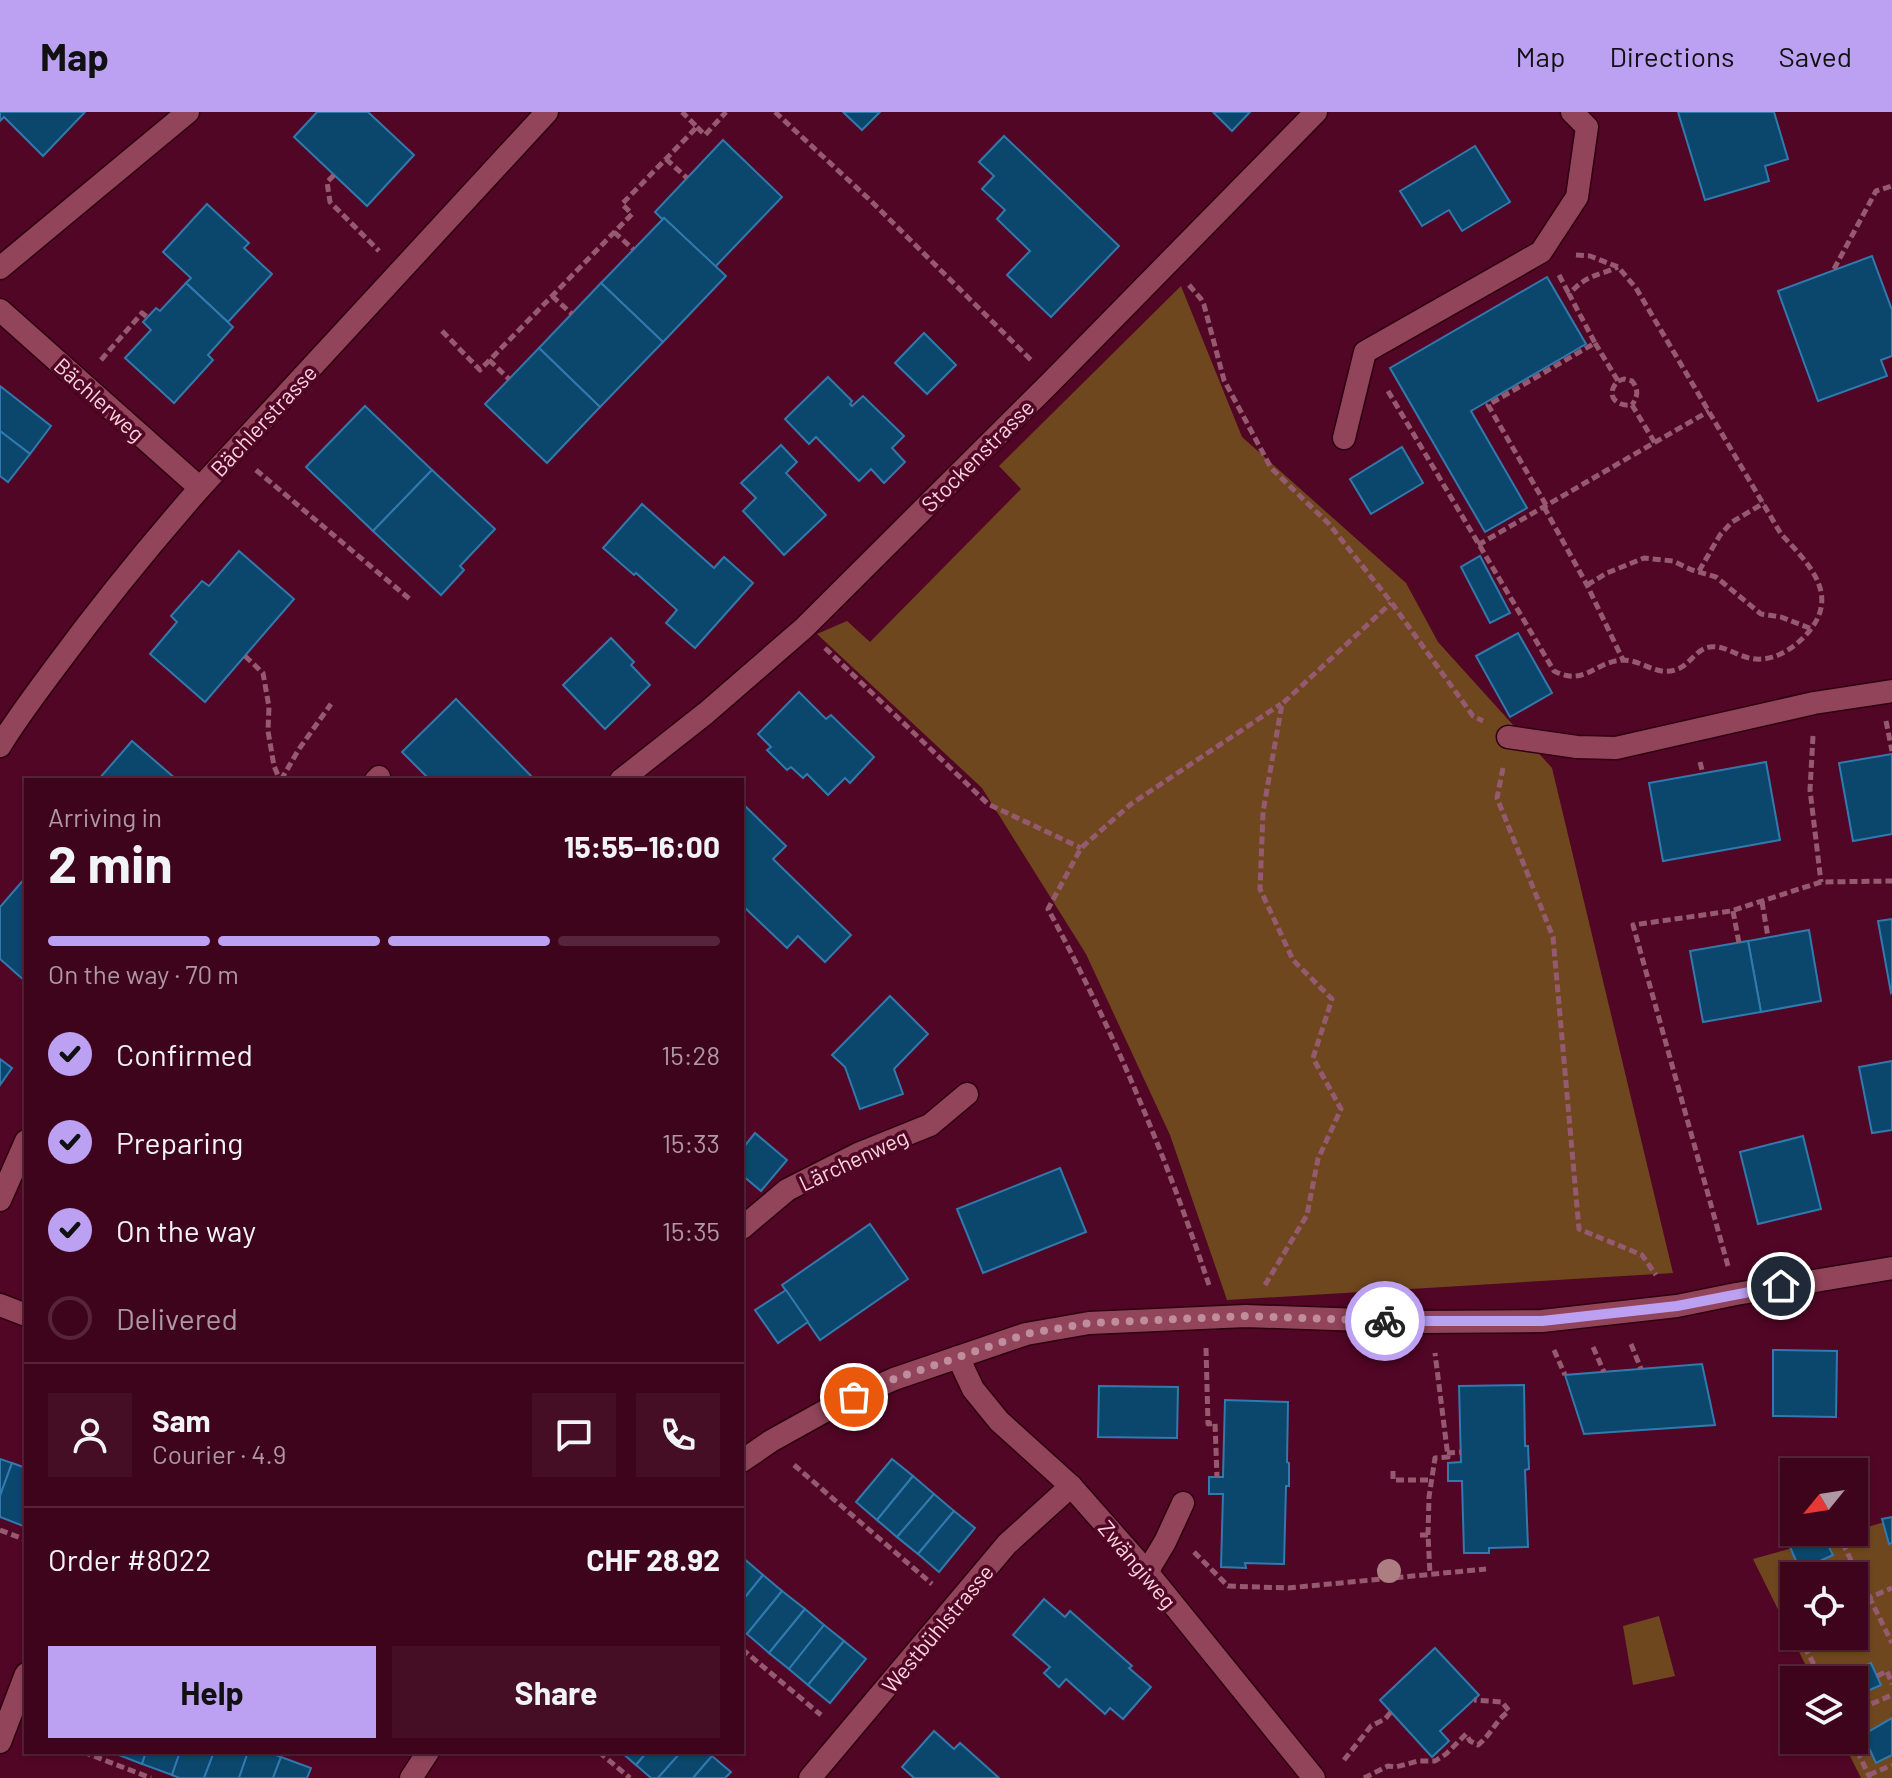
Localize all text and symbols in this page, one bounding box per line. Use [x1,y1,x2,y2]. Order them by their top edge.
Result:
text: Map [40,33,109,79]
text: Map [1516,39,1565,73]
text: Directions [1609,39,1735,73]
text: Saved [1779,39,1852,73]
street label: Bächlerweg [50,352,150,446]
street label: Bächlerstrasse [205,359,321,481]
street label: Stockenstrasse [915,393,1039,517]
text: Arriving in [48,801,162,832]
text: 15:55–16:00 [564,828,720,864]
text: 2 min [48,831,173,893]
text: On the way · 70 m [48,958,239,989]
icon: check [48,1032,92,1076]
text: Confirmed [116,1036,253,1072]
text: 15:28 [661,1039,720,1070]
icon: check [48,1120,92,1164]
street label: Lärchenweg [794,1122,912,1196]
text: Preparing [116,1124,243,1160]
text: 15:33 [662,1127,720,1158]
icon: check [48,1208,92,1252]
text: On the way [116,1212,256,1248]
text: 15:35 [662,1215,720,1246]
pin [1747,1252,1815,1320]
icon: home [1759,1264,1803,1308]
courier [1345,1281,1425,1361]
icon: bike [1363,1299,1407,1343]
text: Delivered [116,1300,238,1336]
pin [820,1363,888,1431]
icon: bag [832,1375,876,1419]
button: person [48,1393,132,1477]
button: chat [532,1393,616,1477]
button: phone [636,1393,720,1477]
text: Sam [152,1402,211,1438]
text: Courier · 4.9 [152,1438,286,1469]
north arrow [1780,1458,1868,1546]
map controls [1780,1458,1868,1754]
street label: Zwängiweg [1094,1515,1182,1613]
text: Order #8022 [48,1541,211,1577]
text: CHF 28.92 [586,1541,720,1577]
street label: Westbühlstrasse [876,1559,998,1697]
button: locate [1780,1562,1868,1650]
button: Help [48,1646,376,1738]
button: Share [392,1646,720,1738]
button: layers [1780,1666,1868,1754]

